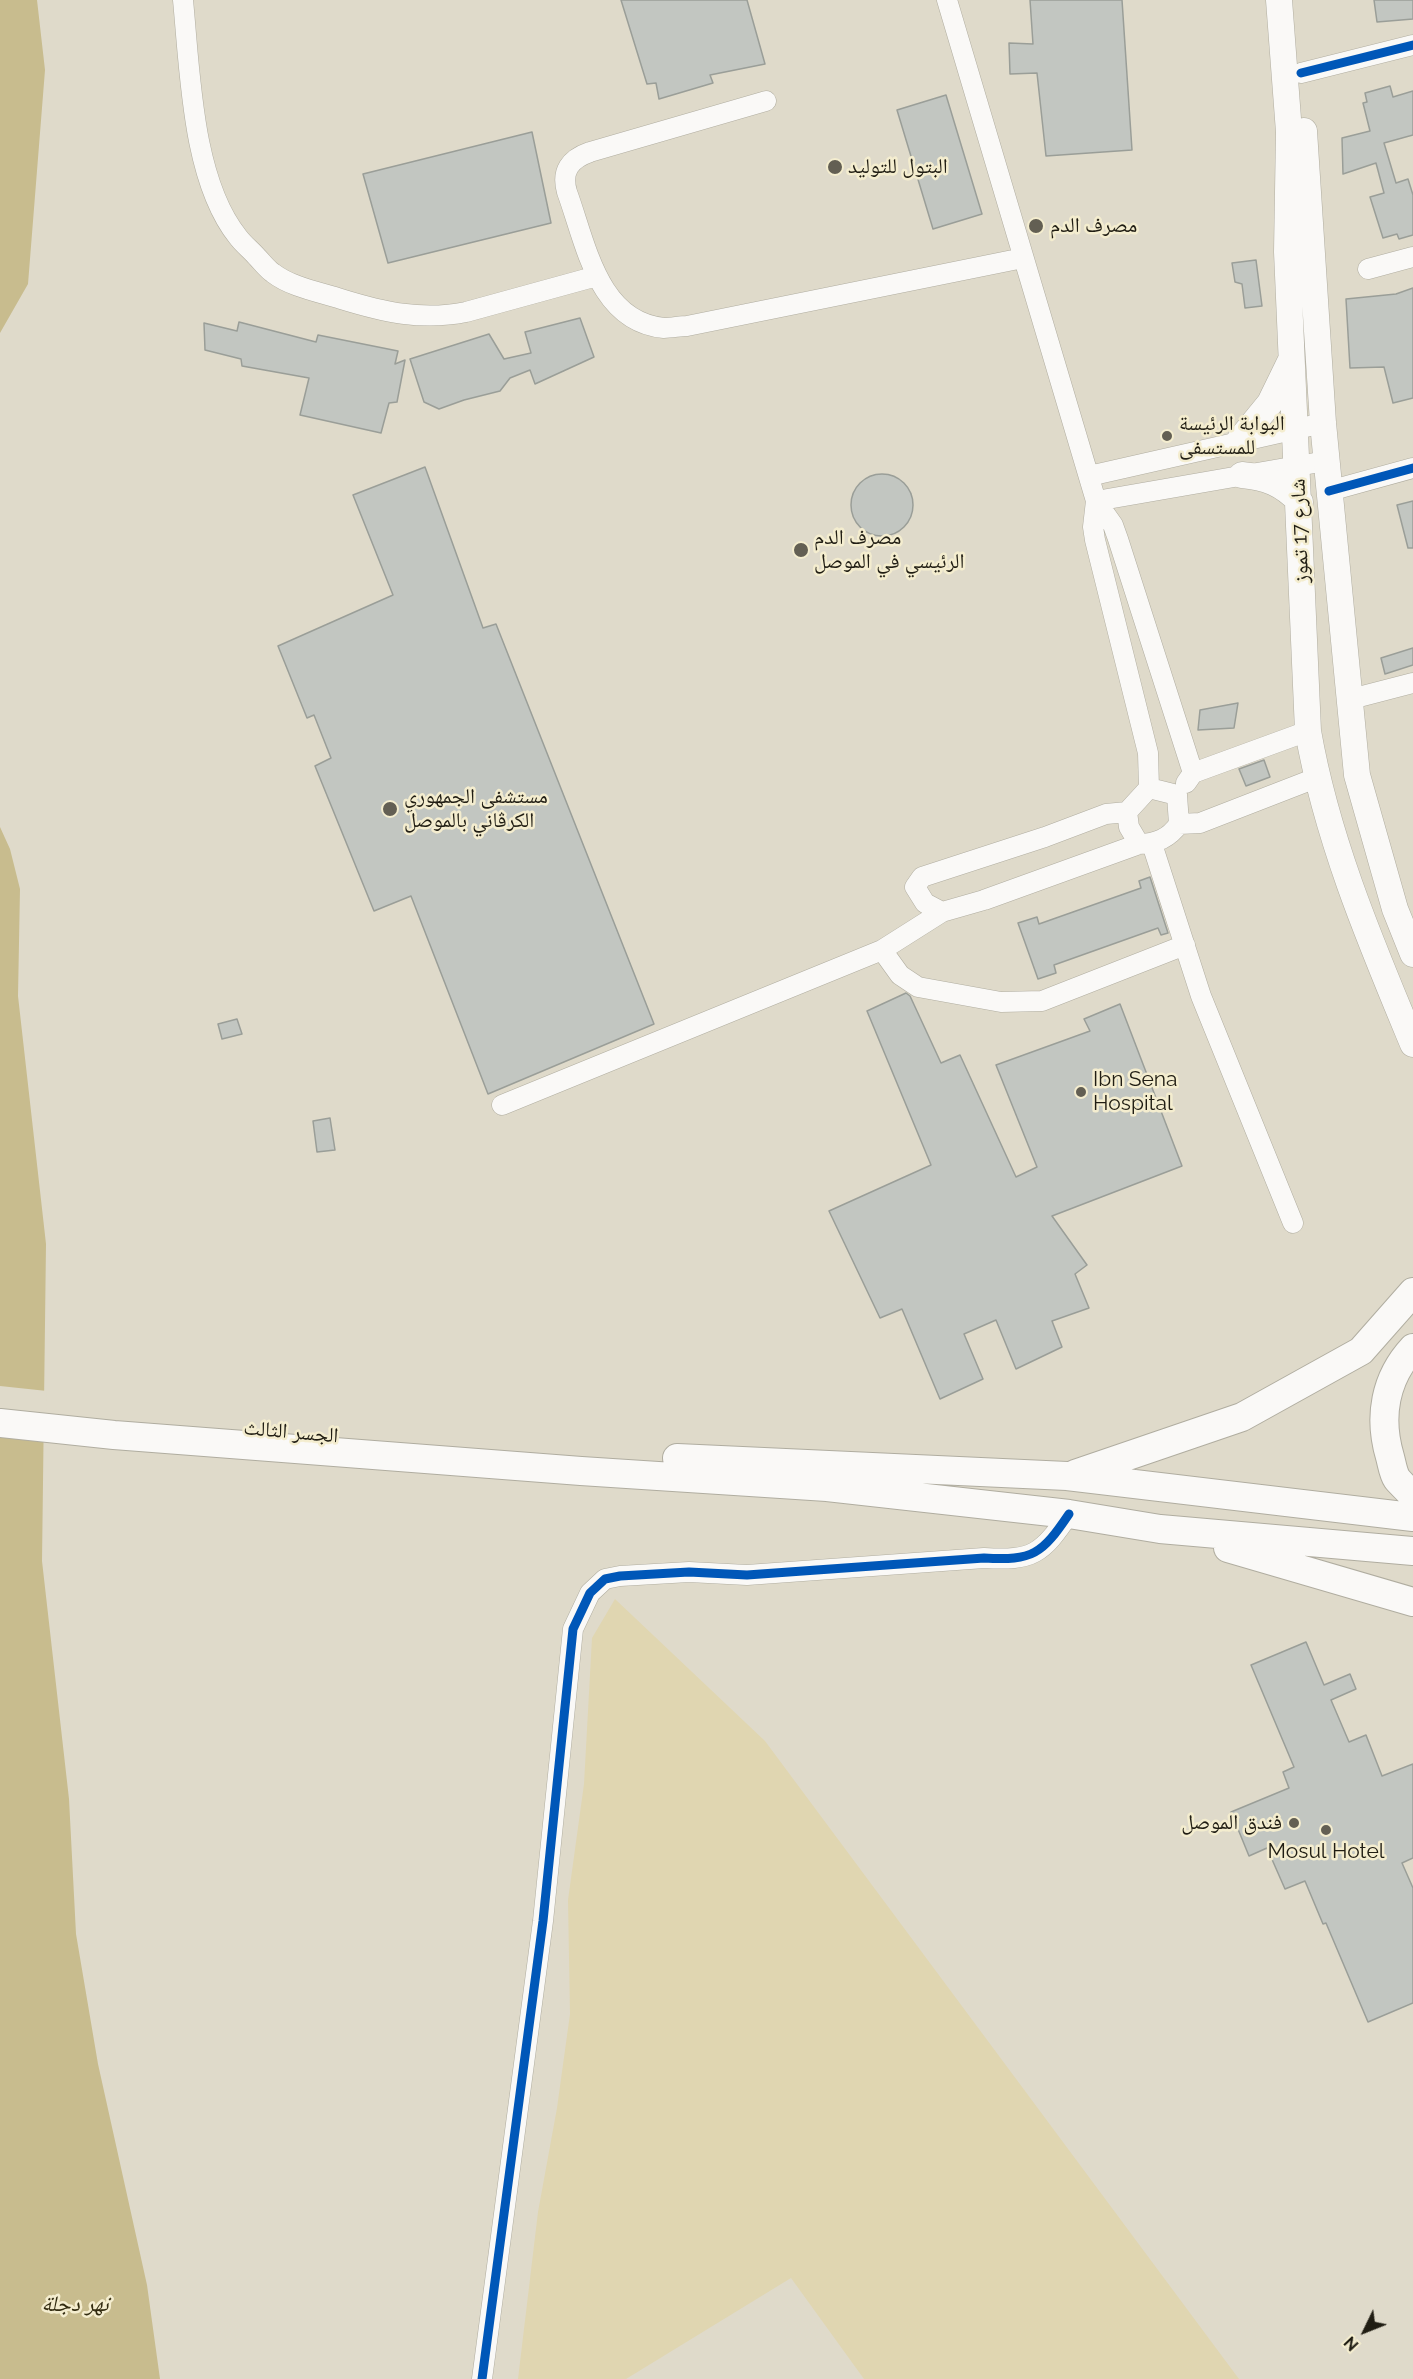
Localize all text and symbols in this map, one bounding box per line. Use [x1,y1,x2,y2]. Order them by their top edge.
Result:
place label: البتول للتوليد [848,154,948,180]
marker: البتول للتوليد [826,158,844,176]
place label: مصرف الدم [1050,213,1137,239]
marker: مصرف الدم [1027,217,1045,235]
place label: البوابة الرئيسة للمستسفى [1179,411,1285,461]
marker: البوابة الرئيسة للمستسفى [1160,429,1174,443]
street label: شارع 17 تموز [1286,478,1314,584]
place label: مصرف الدم الرئيسي في الموصل [814,525,964,575]
marker: مصرف الدم الرئيسي في الموصل [792,541,810,559]
place label: مستشفى الجمهوري الكرڤاني بالموصل [404,784,548,834]
marker: مستشفى الجمهوري الكرڤاني بالموصل [381,800,399,818]
place label: Ibn Sena Hospital [1093,1067,1178,1117]
marker: Ibn Sena Hospital [1074,1085,1088,1099]
street label: الجسر الثالث [243,1415,339,1449]
place label: فندق الموصل [1181,1810,1282,1836]
marker: فندق الموصل [1287,1816,1301,1830]
marker: Mosul Hotel [1319,1823,1333,1837]
place label: Mosul Hotel [1268,1839,1384,1865]
water label: نهر دجلة [41,2291,109,2317]
north arrow [1335,2301,1395,2361]
text: N [1340,2333,1363,2355]

